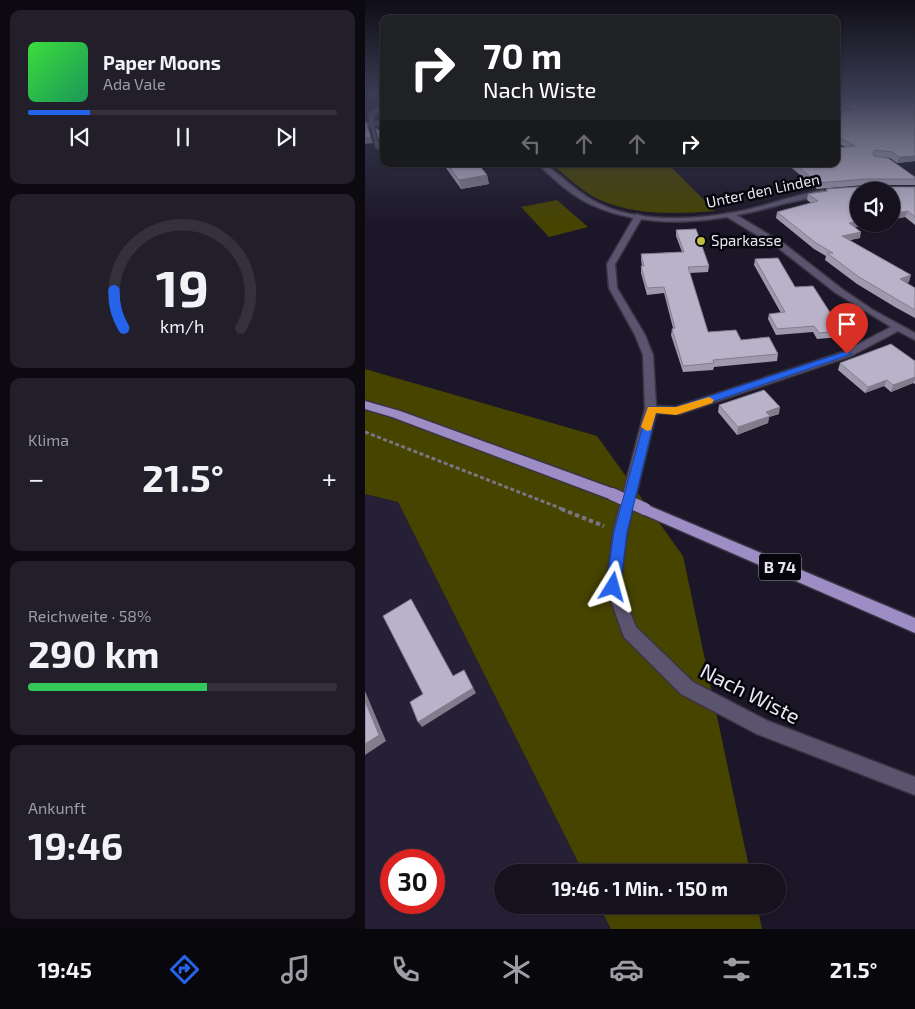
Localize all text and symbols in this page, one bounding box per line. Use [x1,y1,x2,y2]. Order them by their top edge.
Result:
text: 70 m [483,34,562,76]
icon: right [400,35,465,100]
text: Paper Moons [103,51,221,74]
text: Ada Vale [103,74,166,93]
text: Nach Wiste [483,76,596,102]
icon: previous [66,123,94,151]
icon: pause [169,123,197,151]
icon: next [272,123,300,151]
icon: left [517,130,545,158]
icon: ahead [570,130,598,158]
icon: ahead [623,130,651,158]
icon: right [676,130,704,158]
street label: Unter den Linden [704,169,821,211]
map controls [850,182,900,232]
button: sound [850,182,900,232]
place label: Sparkasse [711,231,782,249]
marker: Sparkasse [695,235,707,247]
text: 19 [156,255,209,317]
pin [826,303,868,354]
icon: arrive [833,310,861,338]
text: km/h [160,315,205,337]
text: Klima [28,430,69,449]
text: 21.5° [142,454,224,500]
text: − [28,461,44,495]
text: + [322,461,337,495]
road number: B 74 [759,554,801,580]
position arrow [586,560,638,612]
text: Reichweite · 58% [28,606,151,625]
text: 290 km [28,630,159,676]
street label: Nach Wiste [697,657,805,728]
text: Ankunft [28,798,86,817]
text: 19:46 [28,822,123,868]
speed limit sign: 30 [380,849,445,914]
text: 19:46 · 1 Min. · 150 m [552,877,728,900]
icon: directions [167,952,202,987]
icon: music [278,952,313,987]
icon: phone [388,952,423,987]
icon: climate [499,952,534,987]
icon: car [609,952,644,987]
icon: filters [719,952,754,987]
text: 19:45 [38,956,92,982]
text: 21.5° [830,956,877,982]

